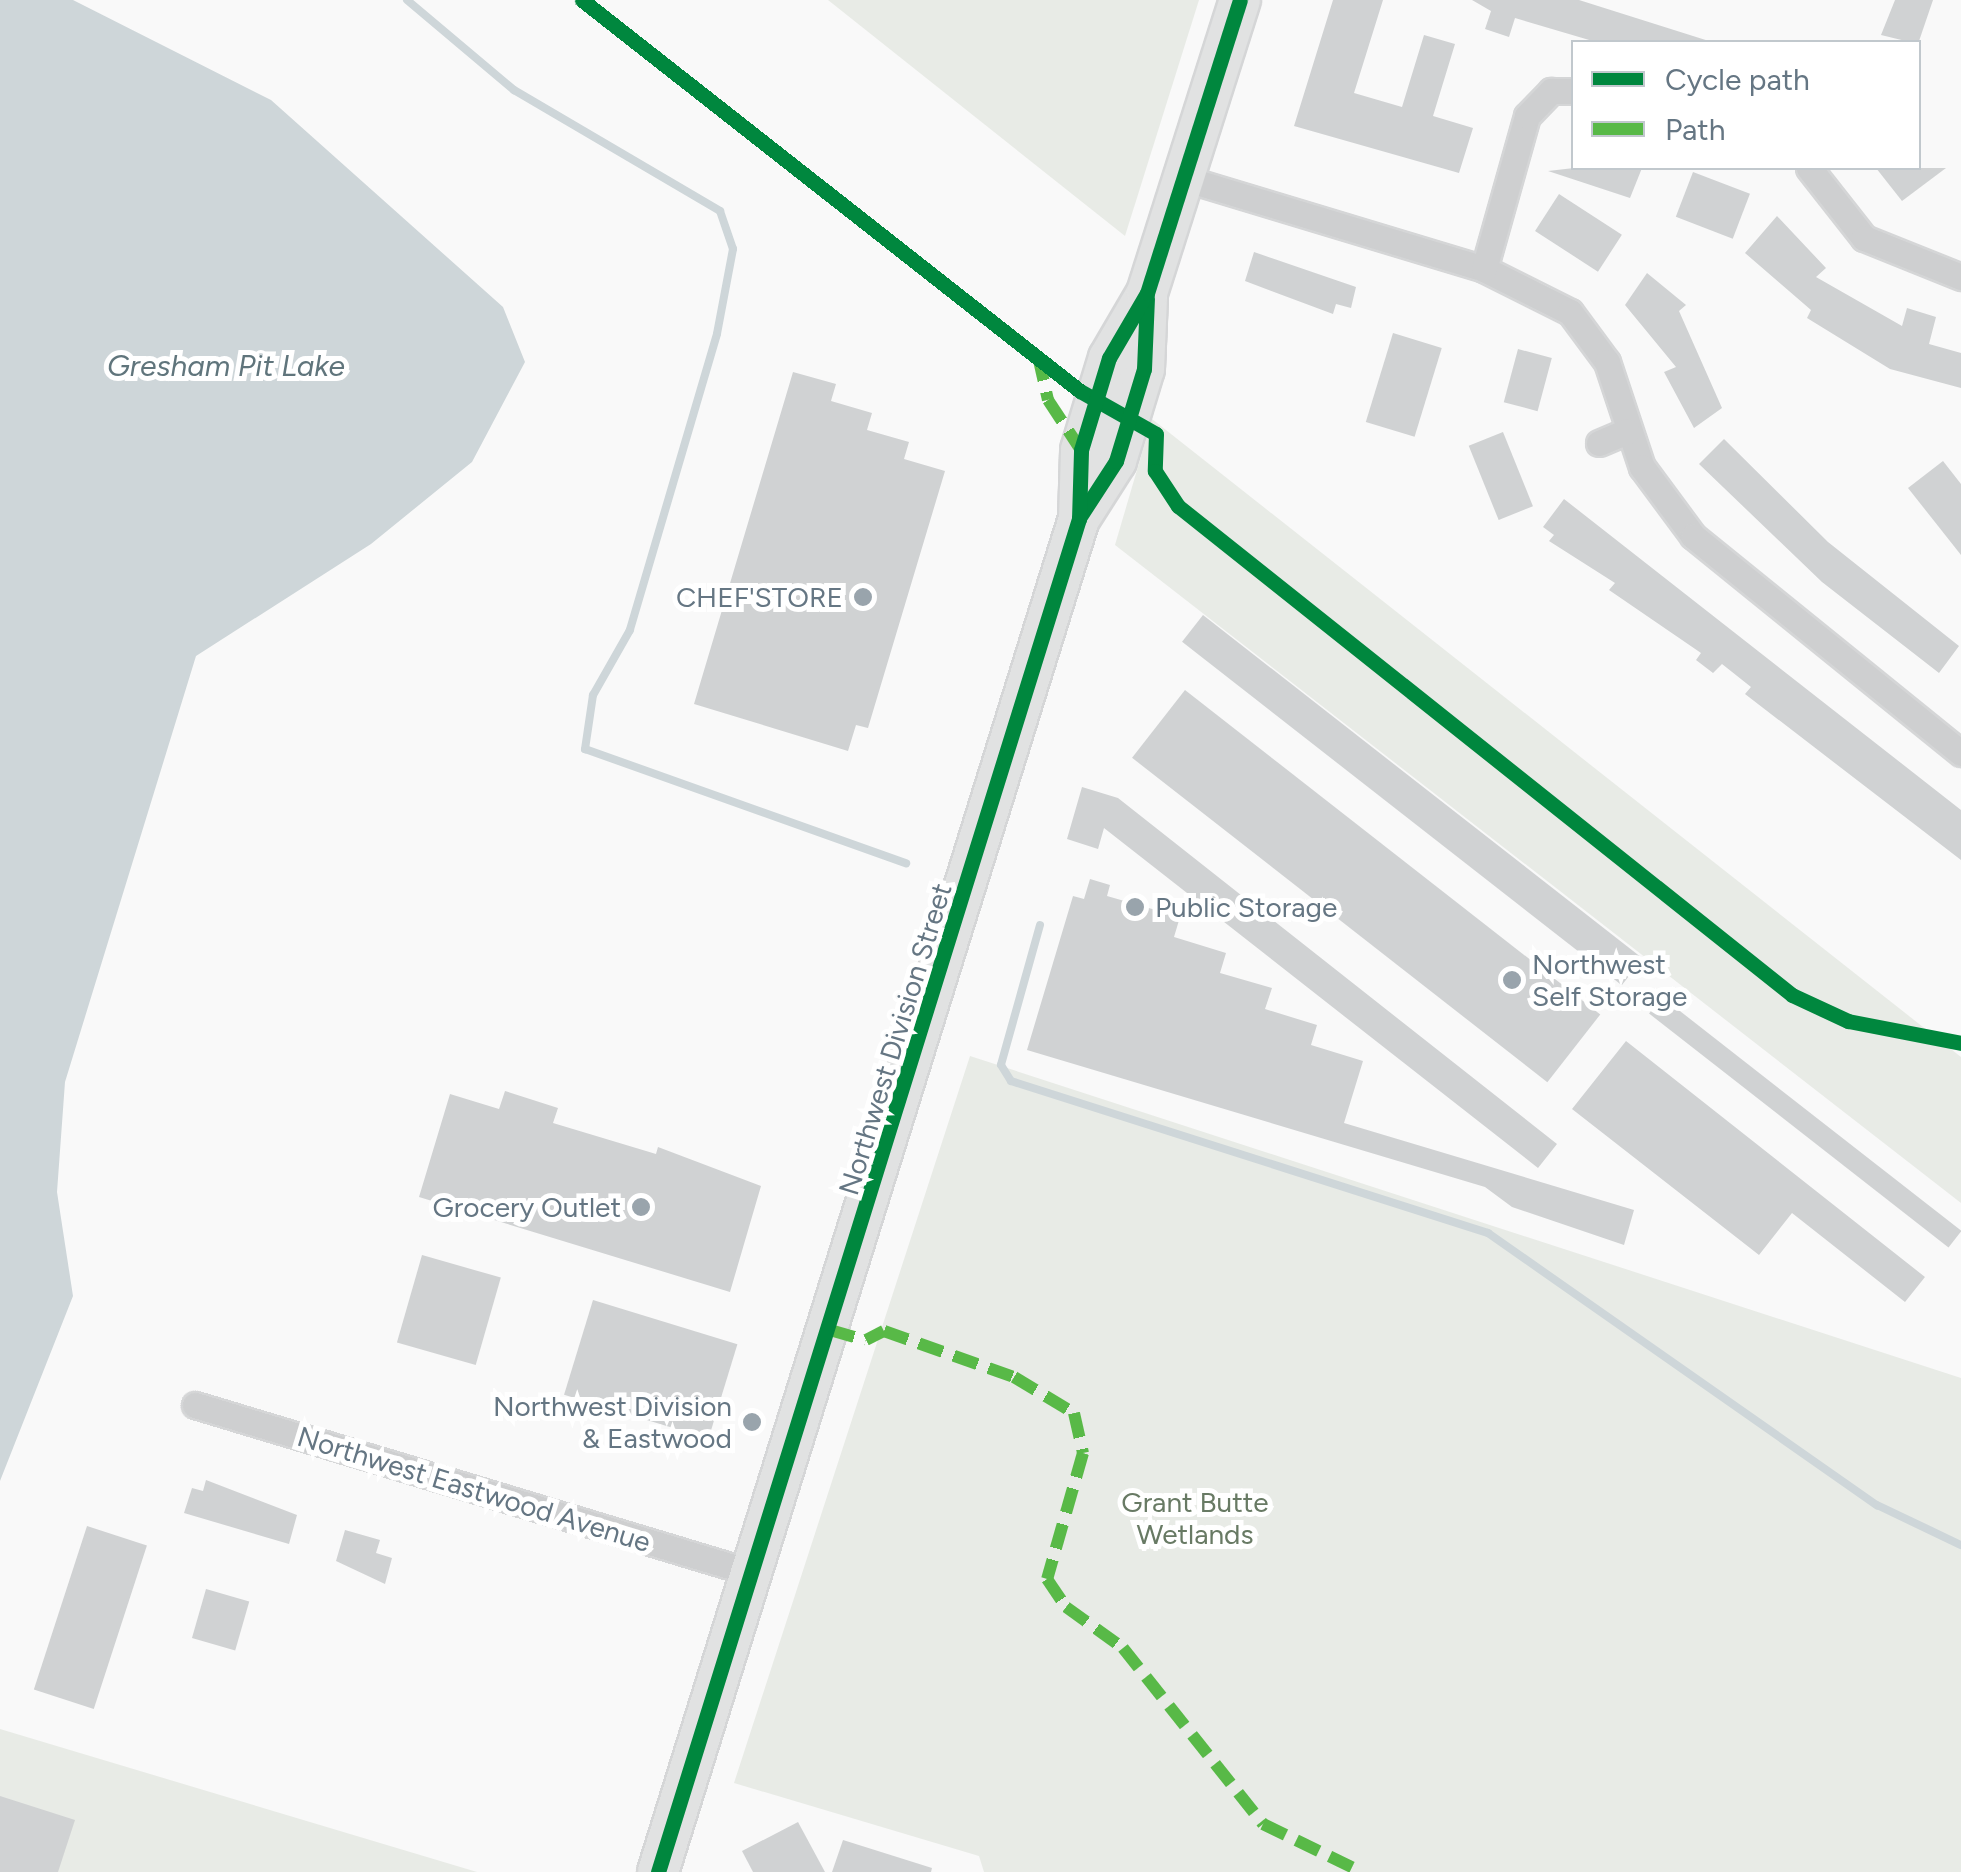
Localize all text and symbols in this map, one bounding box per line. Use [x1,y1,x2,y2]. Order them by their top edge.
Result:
legend [1571,40,1921,170]
text: Cycle path [1665,61,1810,98]
text: Path [1665,111,1725,148]
water label: Gresham Pit Lake [107,348,345,384]
place label: CHEF'STORE [676,580,843,614]
marker: CHEF'STORE [852,586,874,608]
street label: Northwest Division Street [832,879,958,1199]
place label: Public Storage [1155,890,1337,924]
marker: Public Storage [1124,896,1146,918]
place label: Northwest Self Storage [1532,947,1687,1013]
marker: Northwest Self Storage [1501,969,1523,991]
place label: Grocery Outlet [433,1190,621,1224]
marker: Grocery Outlet [630,1196,652,1218]
place label: Northwest Division & Eastwood [493,1389,732,1455]
marker: Northwest Division & Eastwood [741,1411,763,1433]
street label: Northwest Eastwood Avenue [293,1419,655,1559]
park label: Grant Butte Wetlands [1121,1485,1269,1551]

